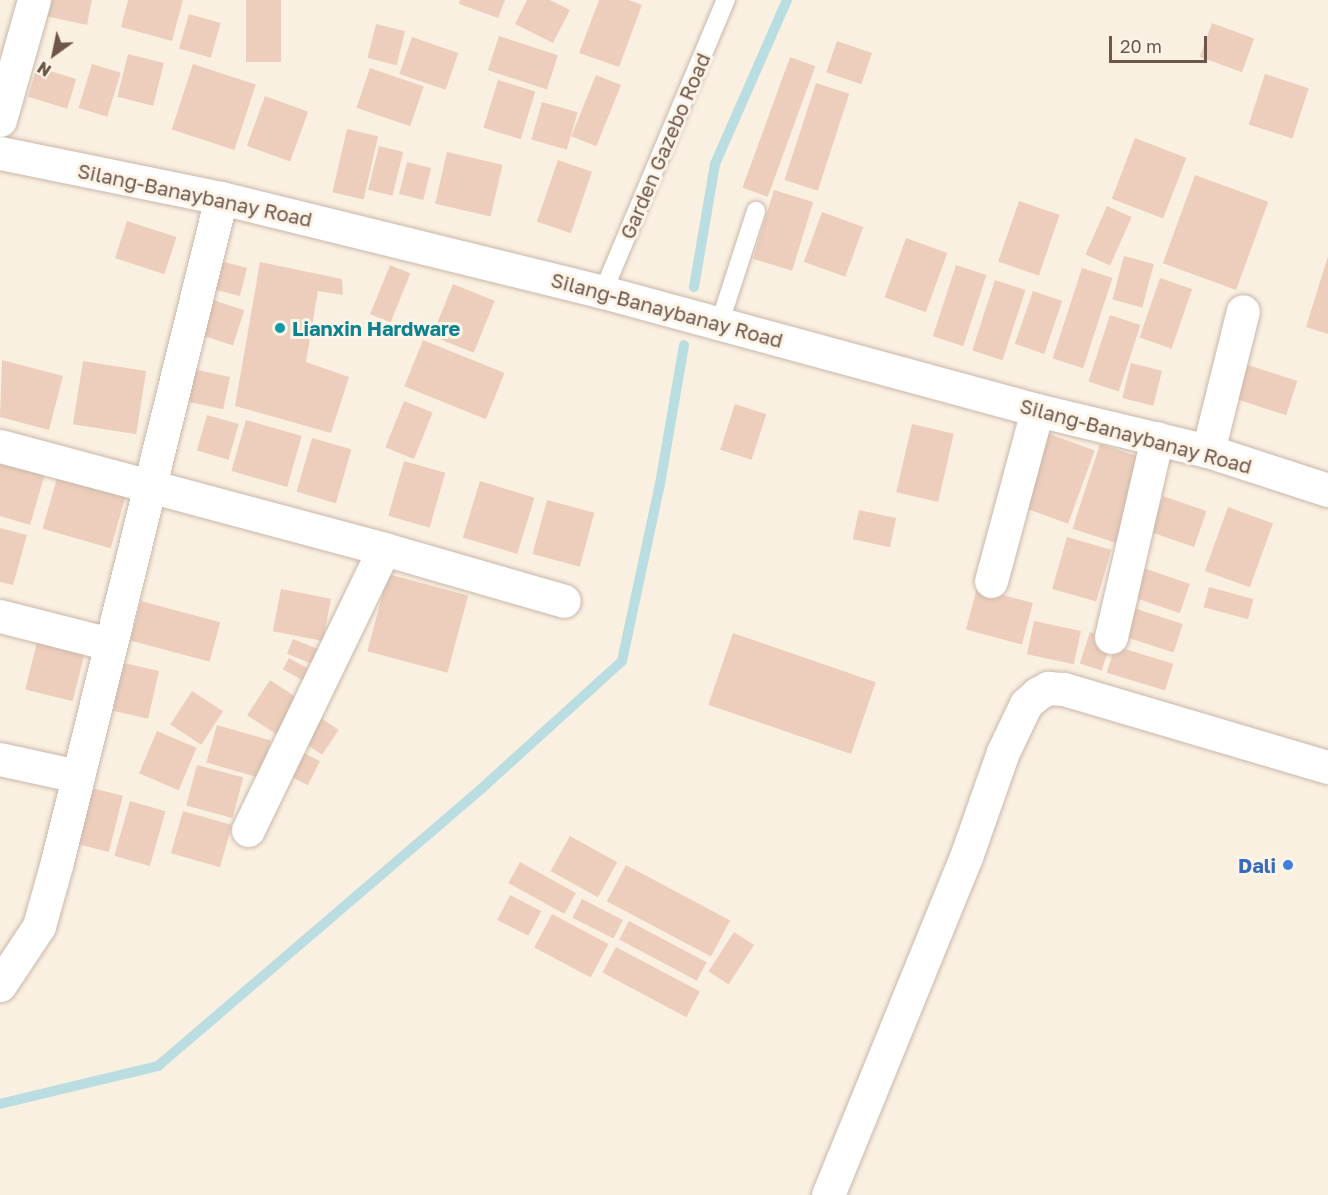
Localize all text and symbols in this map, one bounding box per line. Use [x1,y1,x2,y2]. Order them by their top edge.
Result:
north arrow [24,24,84,84]
scale bar [1112,24,1210,62]
text: 20 m [1120,35,1162,57]
street label: Garden Gazebo Road [615,49,715,243]
text: N [34,57,55,81]
street label: Silang-Banaybanay Road [76,158,314,232]
street label: Silang-Banaybanay Road [548,267,786,353]
place label: Lianxin Hardware [292,316,460,340]
marker: Lianxin Hardware [273,321,287,335]
street label: Silang-Banaybanay Road [1017,393,1255,479]
place label: Dali [1238,853,1276,877]
marker: Dali [1281,858,1295,872]

